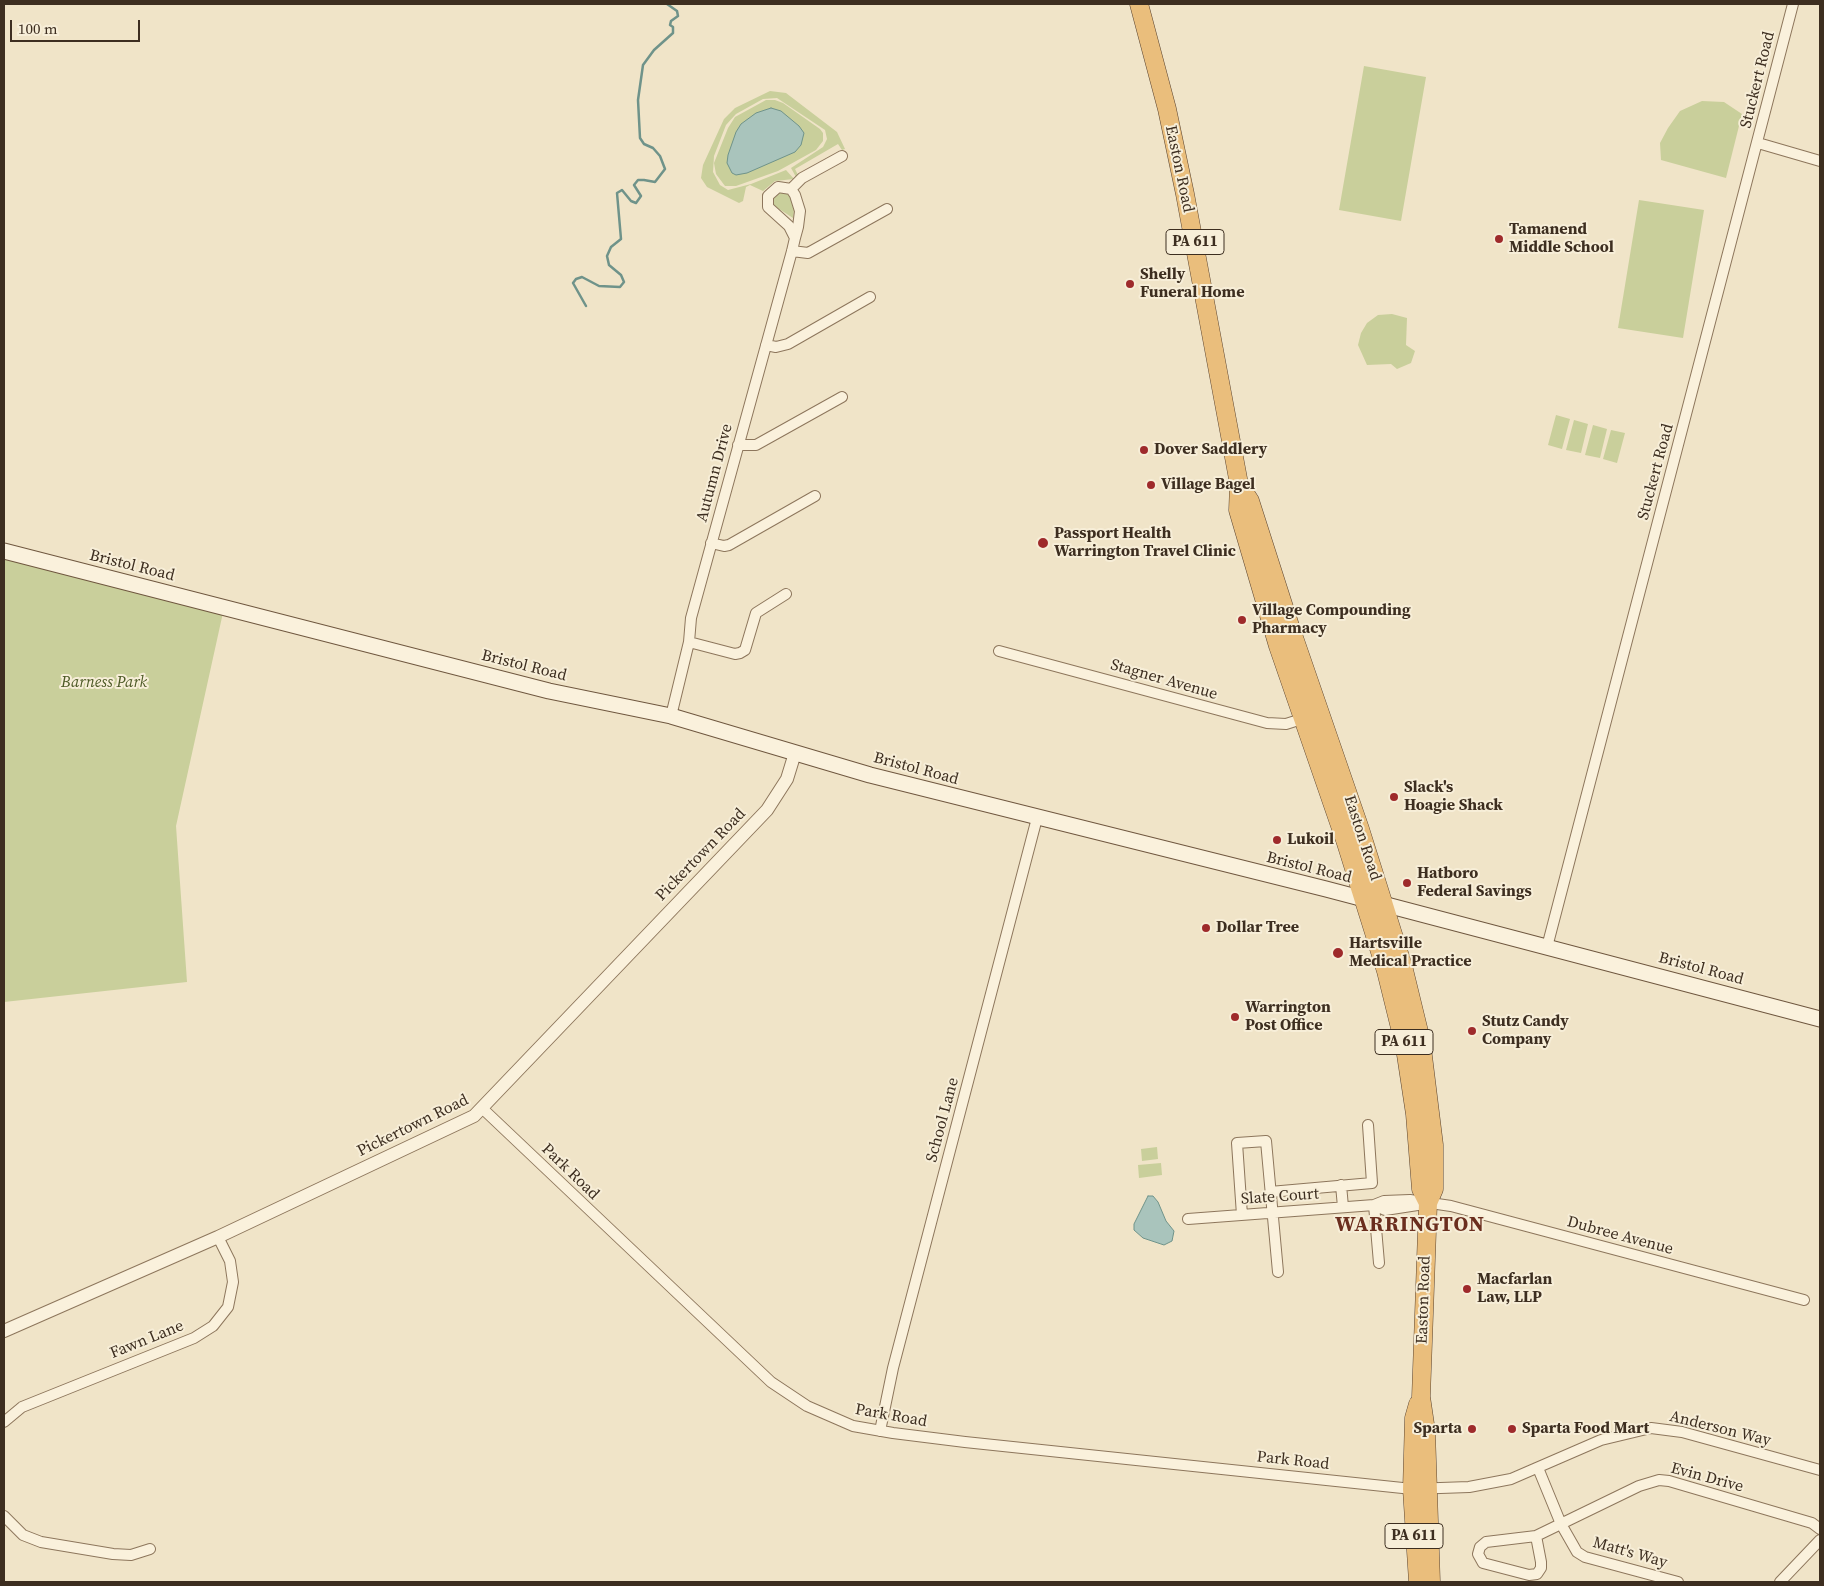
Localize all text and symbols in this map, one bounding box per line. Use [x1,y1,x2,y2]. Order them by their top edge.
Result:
scale bar [12,10,142,42]
text: 100 m [18,18,58,39]
street label: Stuckert Road [1737,30,1779,130]
street label: Easton Road [1160,124,1198,214]
place label: Tamanend Middle School [1509,220,1614,258]
road number: PA 611 [1166,230,1224,254]
marker: Tamanend Middle School [1493,233,1505,245]
place label: Shelly Funeral Home [1140,265,1244,303]
marker: Shelly Funeral Home [1124,278,1136,290]
street label: Autumn Drive [693,422,737,524]
street label: Stuckert Road [1634,422,1678,522]
place label: Dover Saddlery [1154,440,1267,460]
marker: Dover Saddlery [1138,444,1150,456]
place label: Village Bagel [1161,475,1255,495]
marker: Village Bagel [1145,479,1157,491]
place label: Passport Health Warrington Travel Clinic [1054,524,1236,562]
marker: Passport Health Warrington Travel Clinic [1036,536,1050,550]
street label: Bristol Road [87,546,177,586]
place label: Village Compounding Pharmacy [1252,601,1411,639]
marker: Village Compounding Pharmacy [1236,614,1248,626]
street label: Bristol Road [479,646,569,686]
street label: Stagner Avenue [1108,656,1220,704]
park label: Barness Park [61,673,147,693]
street label: Bristol Road [871,748,961,790]
place label: Slack's Hoagie Shack [1404,778,1503,816]
marker: Slack's Hoagie Shack [1388,791,1400,803]
street label: Easton Road [1339,793,1385,883]
street label: Pickertown Road [652,805,750,905]
place label: Lukoil [1287,830,1334,850]
marker: Lukoil [1271,834,1283,846]
street label: Bristol Road [1264,848,1354,888]
place label: Hatboro Federal Savings [1417,864,1532,902]
marker: Hatboro Federal Savings [1401,877,1413,889]
place label: Dollar Tree [1216,918,1299,938]
marker: Dollar Tree [1200,922,1212,934]
place label: Hartsville Medical Practice [1349,934,1472,972]
marker: Hartsville Medical Practice [1331,946,1345,960]
street label: Bristol Road [1656,948,1746,990]
place label: Warrington Post Office [1245,998,1331,1036]
marker: Warrington Post Office [1229,1011,1241,1023]
place label: Stutz Candy Company [1482,1012,1569,1050]
marker: Stutz Candy Company [1466,1025,1478,1037]
road number: PA 611 [1375,1030,1433,1054]
street label: School Lane [922,1076,964,1164]
street label: Pickertown Road [354,1091,472,1161]
street label: Park Road [537,1140,603,1204]
street label: Slate Court [1240,1185,1320,1209]
district label: WARRINGTON [1334,1213,1486,1239]
street label: Dubree Avenue [1565,1213,1675,1259]
street label: Easton Road [1413,1255,1435,1345]
place label: Macfarlan Law, LLP [1477,1270,1552,1308]
marker: Macfarlan Law, LLP [1461,1283,1473,1295]
street label: Fawn Lane [107,1317,187,1363]
street label: Park Road [853,1400,929,1432]
street label: Anderson Way [1667,1407,1773,1451]
place label: Sparta [1414,1419,1462,1439]
place label: Sparta Food Mart [1522,1419,1649,1439]
marker: Sparta [1466,1423,1478,1435]
marker: Sparta Food Mart [1506,1423,1518,1435]
street label: Park Road [1256,1448,1330,1474]
street label: Evin Drive [1669,1459,1745,1497]
road number: PA 611 [1385,1524,1443,1548]
street label: Matt's Way [1591,1533,1669,1573]

